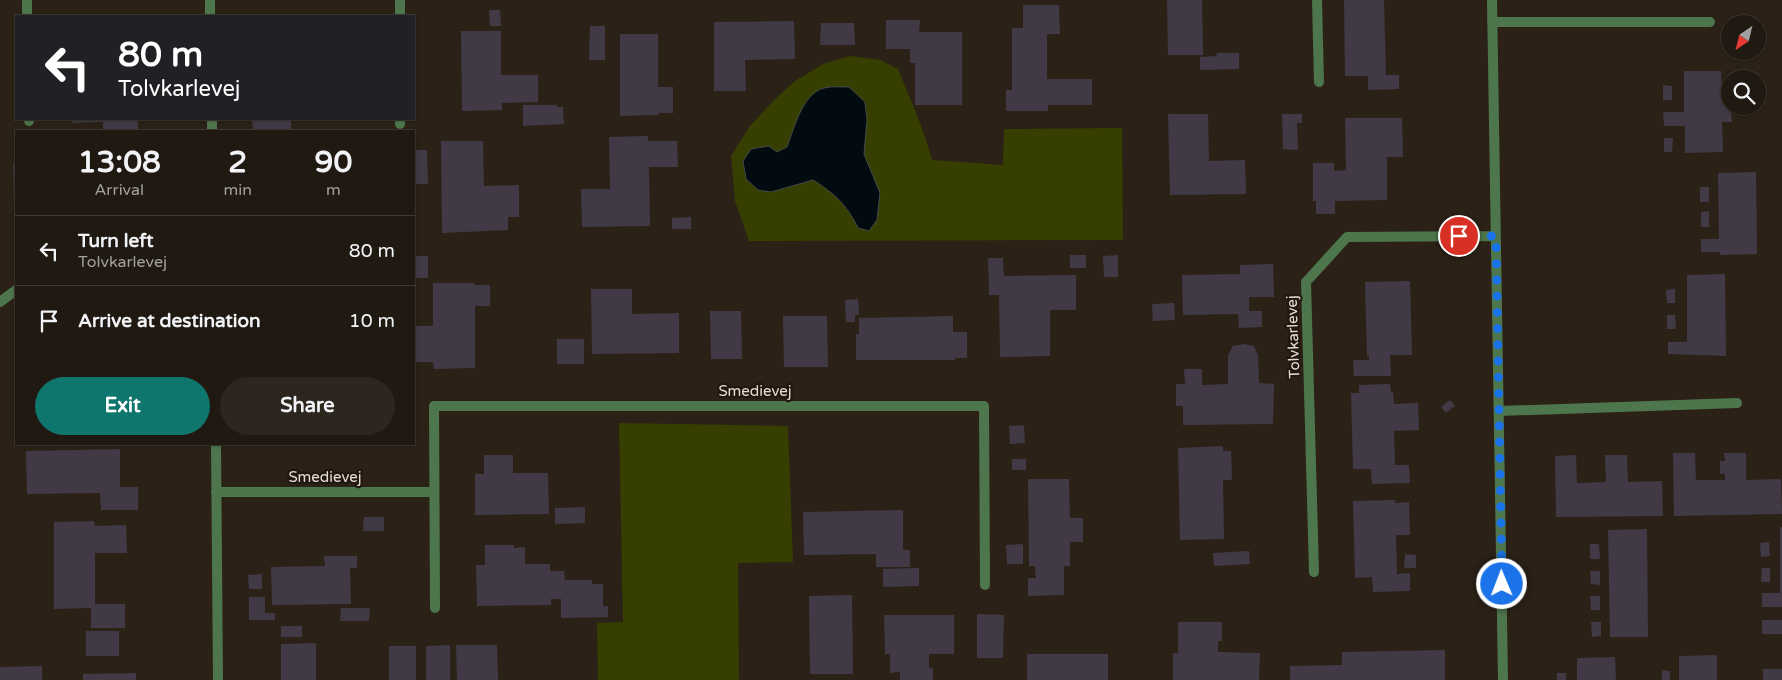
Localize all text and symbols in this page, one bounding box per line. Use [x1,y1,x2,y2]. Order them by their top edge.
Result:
north arrow [1721,15,1766,60]
map controls [1721,15,1766,115]
text: 80 m [118,34,203,76]
icon: left [35,35,100,100]
button: search [1721,70,1766,115]
text: Tolvkarlevej [118,76,240,102]
text: 13:08 [78,144,161,181]
text: 2 [228,144,247,181]
text: 90 [315,144,352,181]
text: Arrival [95,180,144,200]
text: min [224,180,252,200]
text: m [326,180,341,200]
pin [1438,215,1480,257]
icon: arrive [1445,222,1473,250]
text: Turn left [78,230,154,252]
icon: left [35,237,63,265]
text: 80 m [349,240,395,262]
text: Tolvkarlevej [78,252,167,272]
street label: Tolvkarlevej [1283,295,1303,379]
icon: arrive [35,307,63,335]
text: Arrive at destination [78,310,261,332]
text: 10 m [349,310,395,332]
button: Exit [35,377,210,435]
button: Share [220,377,395,435]
street label: Smedievej [718,382,792,400]
street label: Smedievej [288,468,362,486]
position arrow [1475,557,1527,609]

